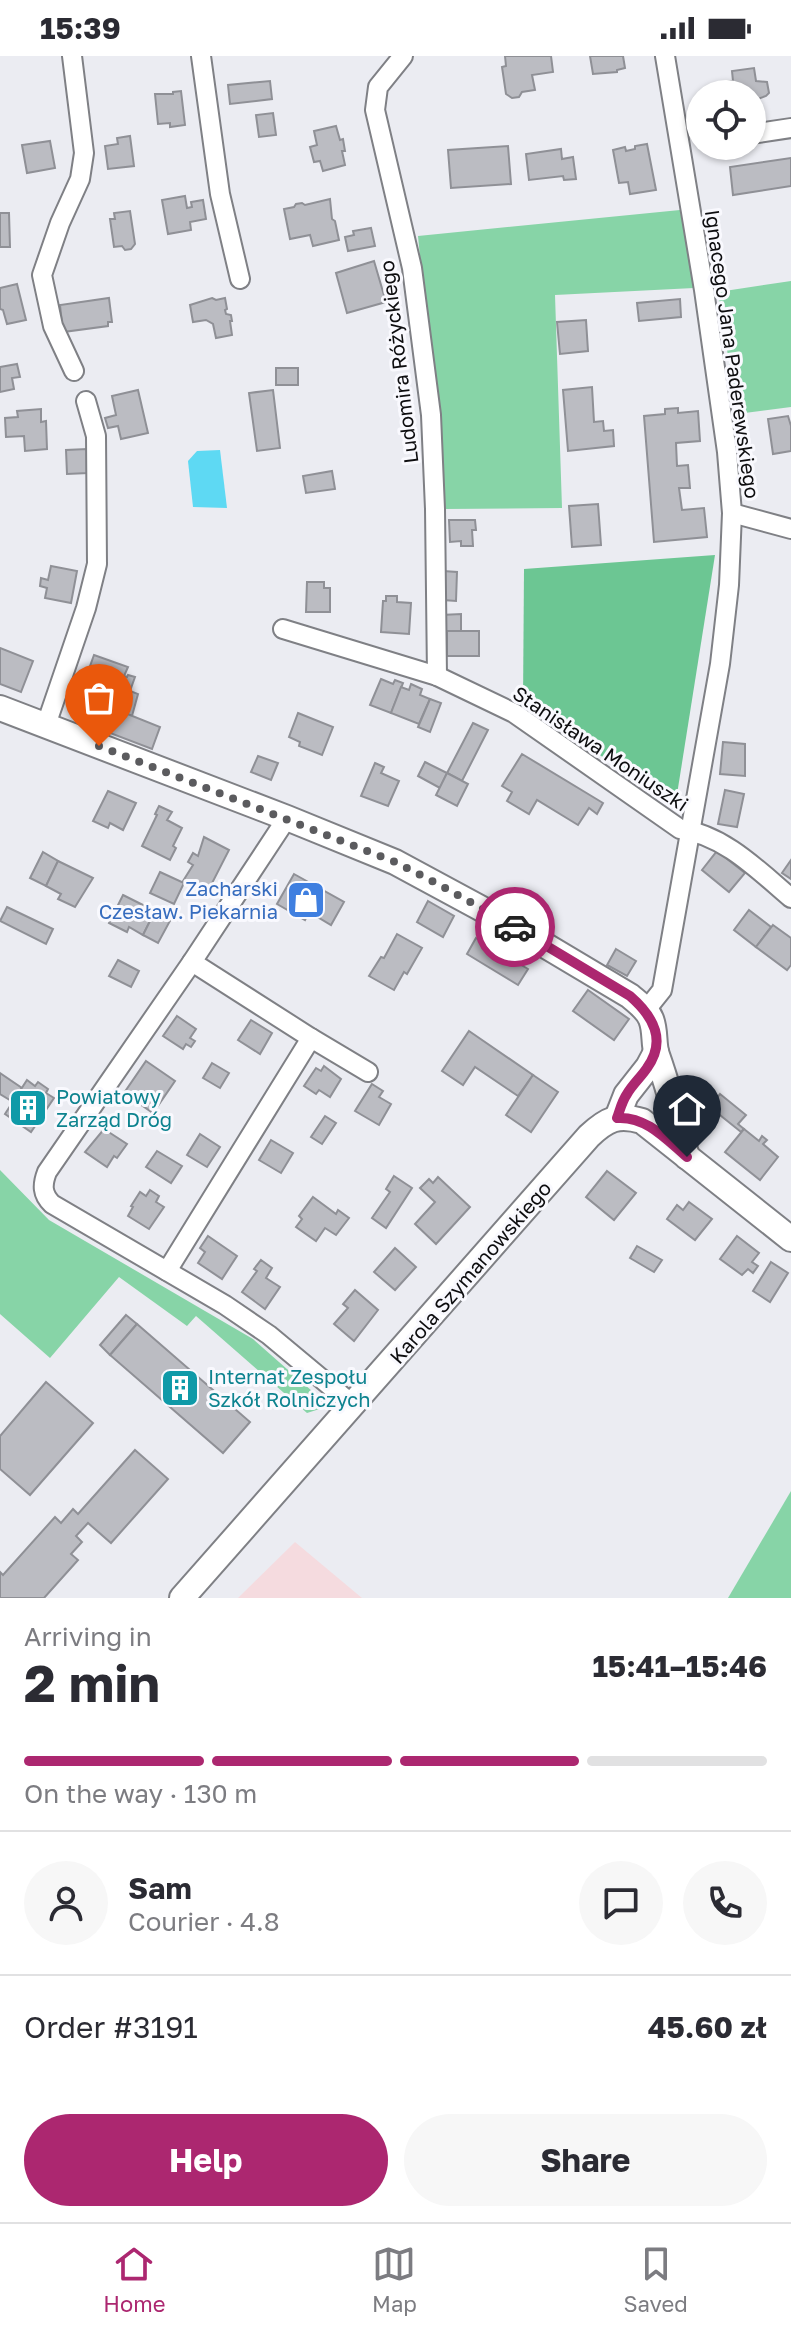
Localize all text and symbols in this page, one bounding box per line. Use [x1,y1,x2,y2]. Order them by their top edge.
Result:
text: 15:39 [40,10,121,46]
map controls [686,80,766,160]
button: locate [686,80,766,160]
street label: Ignacego Jana Paderewskiego [701,208,765,500]
street label: Ludomira Różyckiego [374,259,422,465]
pin [65,664,133,746]
icon: bag [77,676,121,720]
street label: Stanisława Moniuszki [509,680,693,816]
place label: Zacharski Czesław. Piekarnia [99,876,278,923]
shop icon: Zacharski Czesław. Piekarnia [285,879,327,921]
courier [475,887,555,967]
icon: car [493,905,537,949]
pin [653,1075,721,1157]
place label: Powiatowy Zarząd Dróg [56,1084,172,1131]
building icon: Powiatowy Zarząd Dróg [7,1087,49,1129]
icon: home [665,1087,709,1131]
street label: Karola Szymanowskiego [384,1176,556,1368]
place label: Internat Zespołu Szkół Rolniczych [208,1364,370,1411]
building icon: Internat Zespołu Szkół Rolniczych [159,1367,201,1409]
text: Arriving in [24,1621,152,1652]
text: 15:41–15:46 [592,1648,767,1684]
text: 2 min [24,1651,160,1713]
text: On the way · 130 m [24,1778,257,1809]
button: person [24,1861,108,1945]
button: chat [579,1861,663,1945]
button: phone [683,1861,767,1945]
text: Sam [128,1870,192,1906]
text: Courier · 4.8 [128,1906,280,1937]
text: Order #3191 [24,2009,198,2045]
text: 45.60 zł [648,2009,767,2045]
button: Help [24,2114,388,2206]
button: Share [404,2114,767,2206]
tab: Home [103,2242,165,2317]
tab: Map [372,2242,417,2317]
tab: Saved [623,2242,688,2317]

